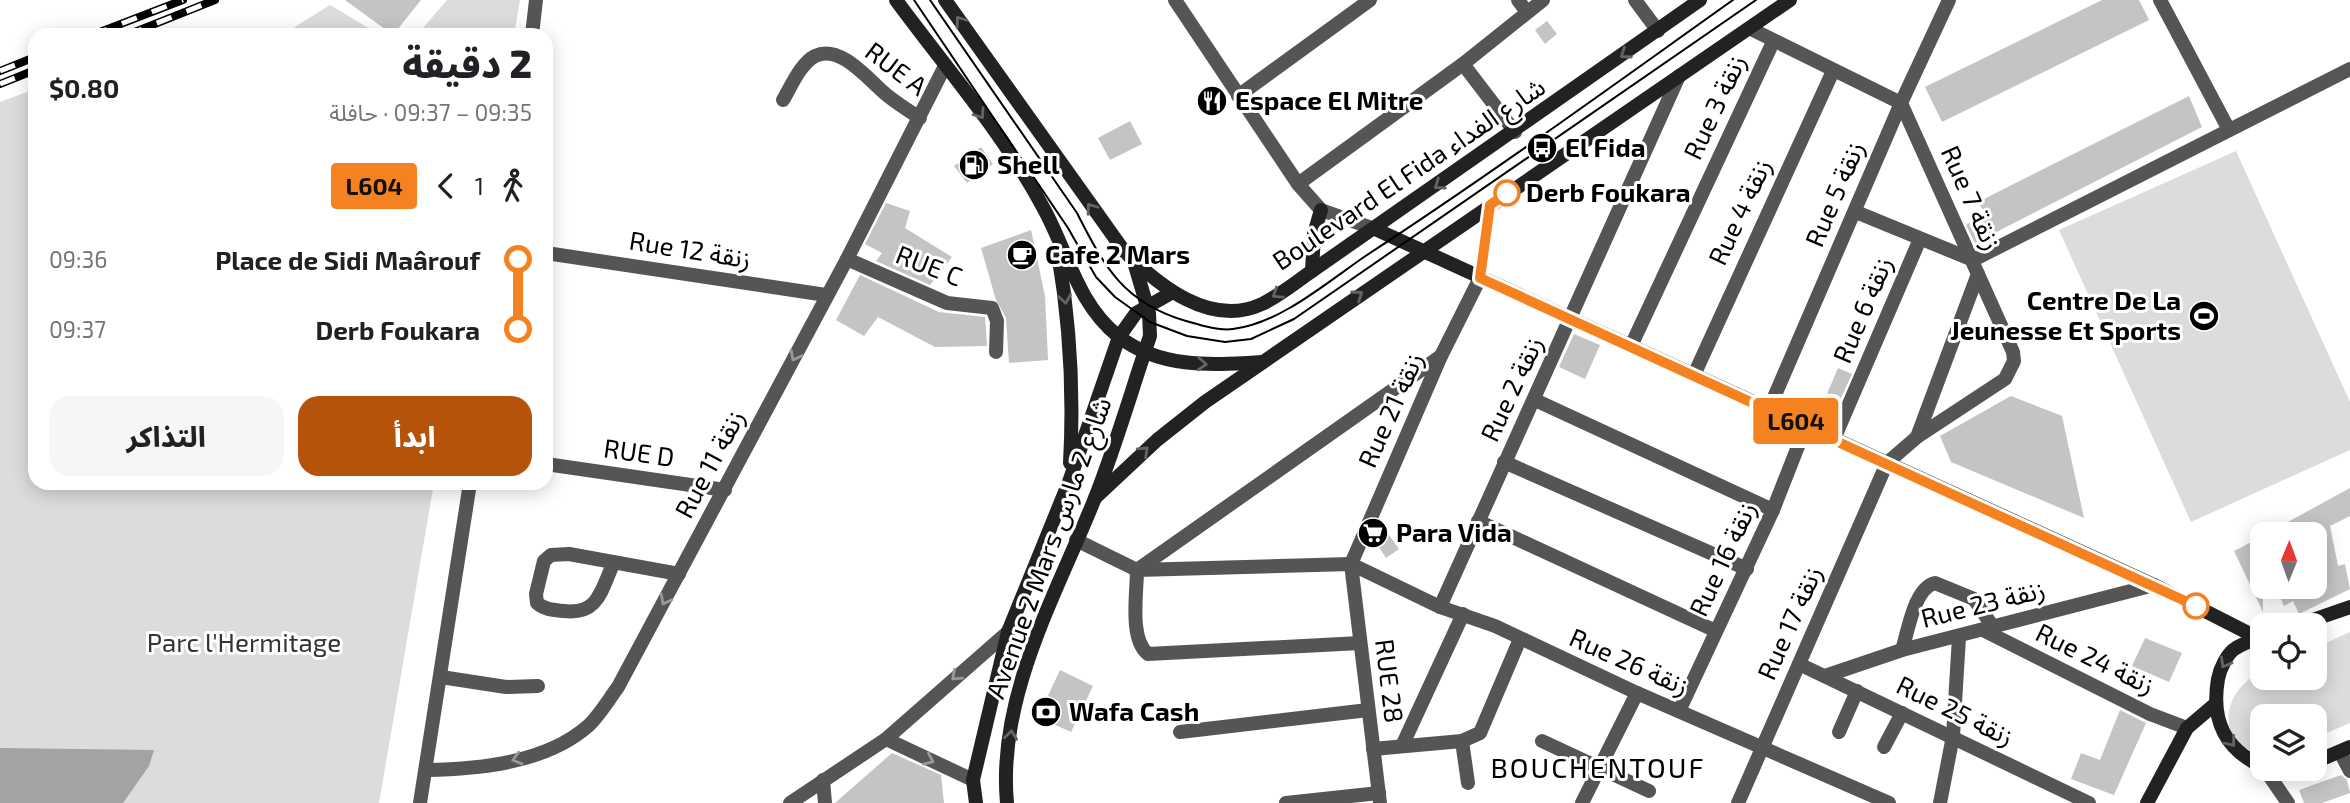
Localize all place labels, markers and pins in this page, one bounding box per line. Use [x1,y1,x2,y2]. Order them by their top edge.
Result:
restaurant icon: Espace El Mitre [1195,84,1229,118]
place label: Espace El Mitre [1235,84,1423,115]
bus stop icon: El Fida [1525,131,1559,165]
place label: El Fida [1565,131,1646,162]
fuel station icon: Shell [957,148,991,182]
place label: Shell [997,148,1060,179]
place label: Derb Foukara [1526,176,1691,207]
marker: Derb Foukara [1494,180,1520,206]
cafe icon: Cafe 2 Mars [1005,238,1039,272]
place label: Cafe 2 Mars [1045,238,1190,269]
place label: Centre De La Jeunesse Et Sports [1950,284,2181,345]
sports icon: Centre De La Jeunesse Et Sports [2187,299,2221,333]
supermarket icon: Para Vida [1356,516,1390,550]
place label: Para Vida [1396,516,1512,547]
unlabelled marker [2183,593,2209,619]
bank icon: Wafa Cash [1029,695,1063,729]
place label: Wafa Cash [1069,695,1199,726]

